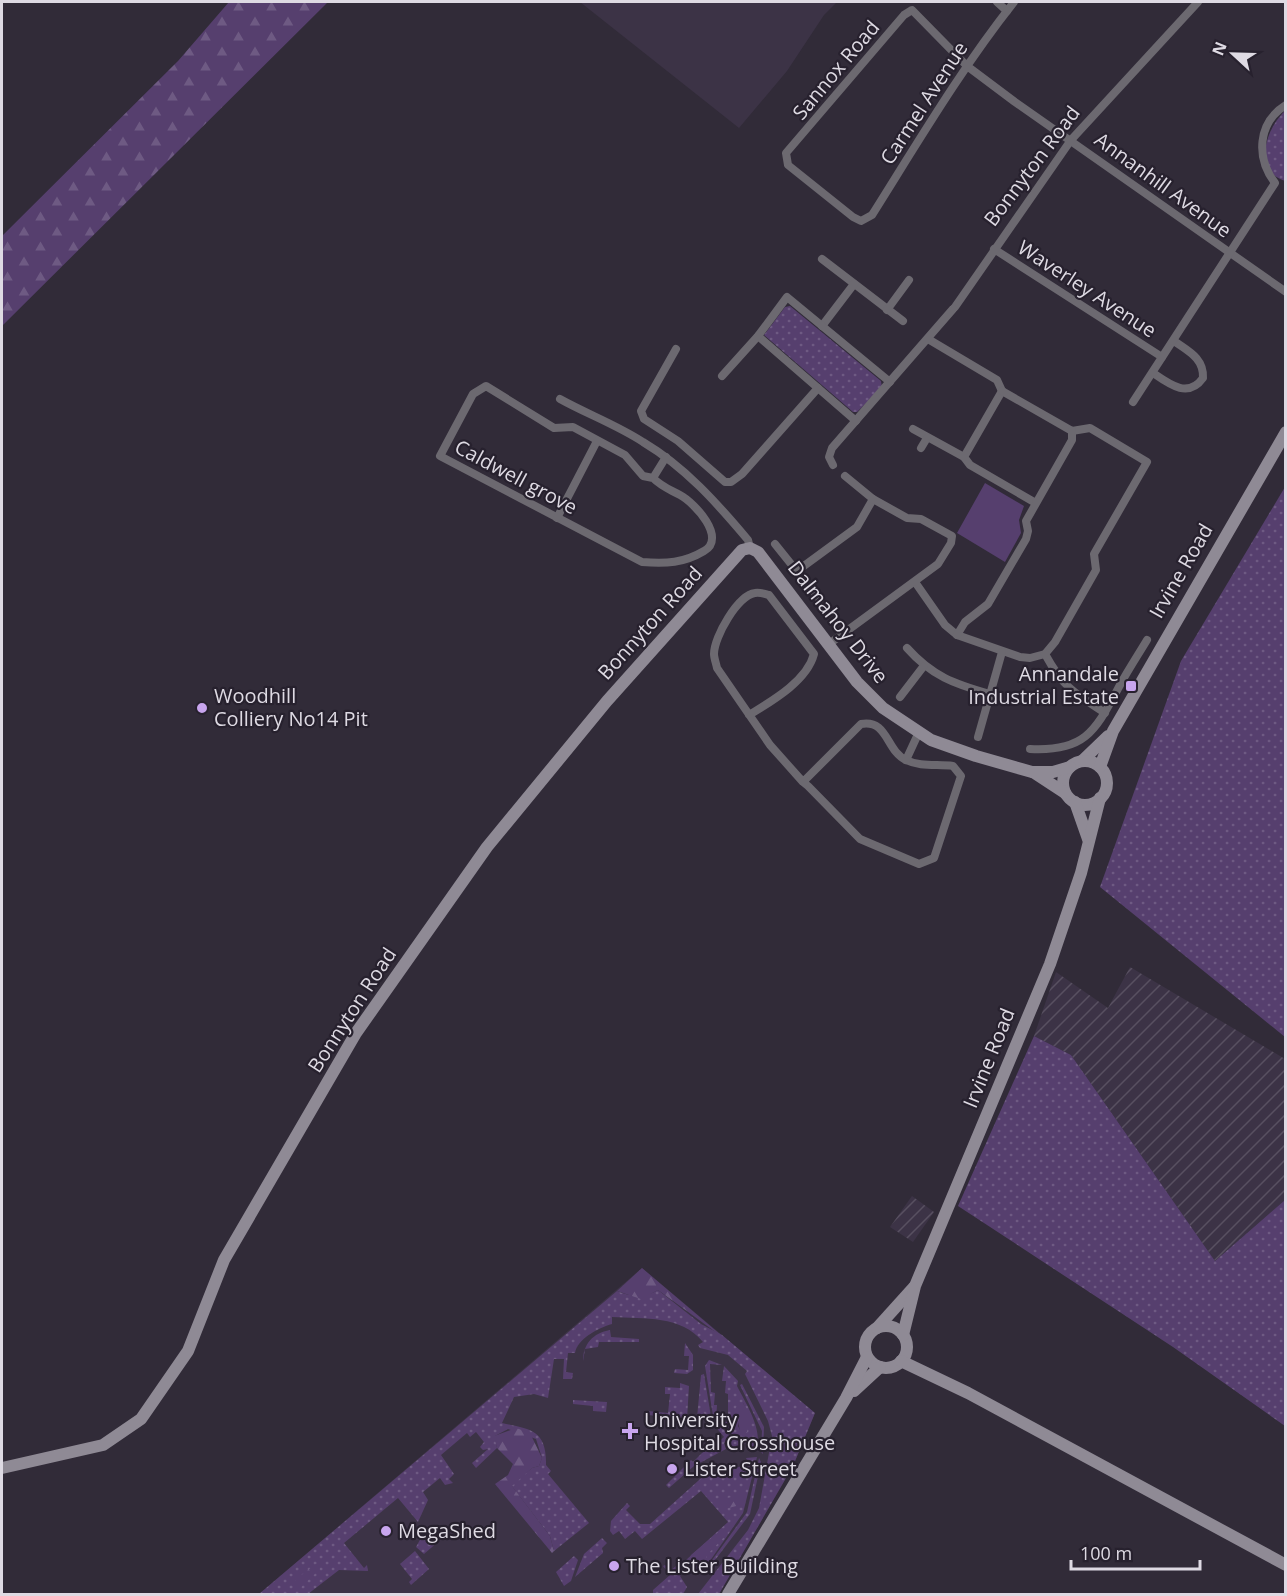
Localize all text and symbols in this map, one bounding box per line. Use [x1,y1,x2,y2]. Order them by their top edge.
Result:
street label: Sannox Road [786,14,885,125]
north arrow [1203,24,1263,84]
street label: Carmel Avenue [874,36,973,169]
text: N [1206,38,1232,59]
street label: Bonnyton Road [978,100,1086,231]
street label: Annanhill Avenue [1090,126,1237,243]
street label: Waverley Avenue [1013,234,1162,344]
street label: Caldwell grove [450,433,582,520]
street label: Irvine Road [1143,518,1219,623]
street label: Dalmahoy Drive [782,555,895,689]
street label: Bonnyton Road [591,560,708,685]
place label: Annandale Industrial Estate [968,660,1119,710]
marker: Annandale Industrial Estate [1124,679,1138,693]
place label: Woodhill Colliery No14 Pit [214,682,368,732]
marker: Woodhill Colliery No14 Pit [195,701,209,715]
street label: Bonnyton Road [301,942,402,1077]
street label: Irvine Road [956,1004,1021,1112]
place label: University Hospital Crosshouse [644,1406,835,1456]
marker: University Hospital Crosshouse [621,1422,639,1440]
place label: Lister Street [684,1455,797,1482]
marker: Lister Street [665,1462,679,1476]
place label: MegaShed [398,1517,496,1544]
marker: MegaShed [379,1524,393,1538]
scale bar [1071,1533,1200,1571]
text: 100 m [1080,1541,1132,1565]
place label: The Lister Building [626,1552,798,1579]
marker: The Lister Building [607,1559,621,1573]

